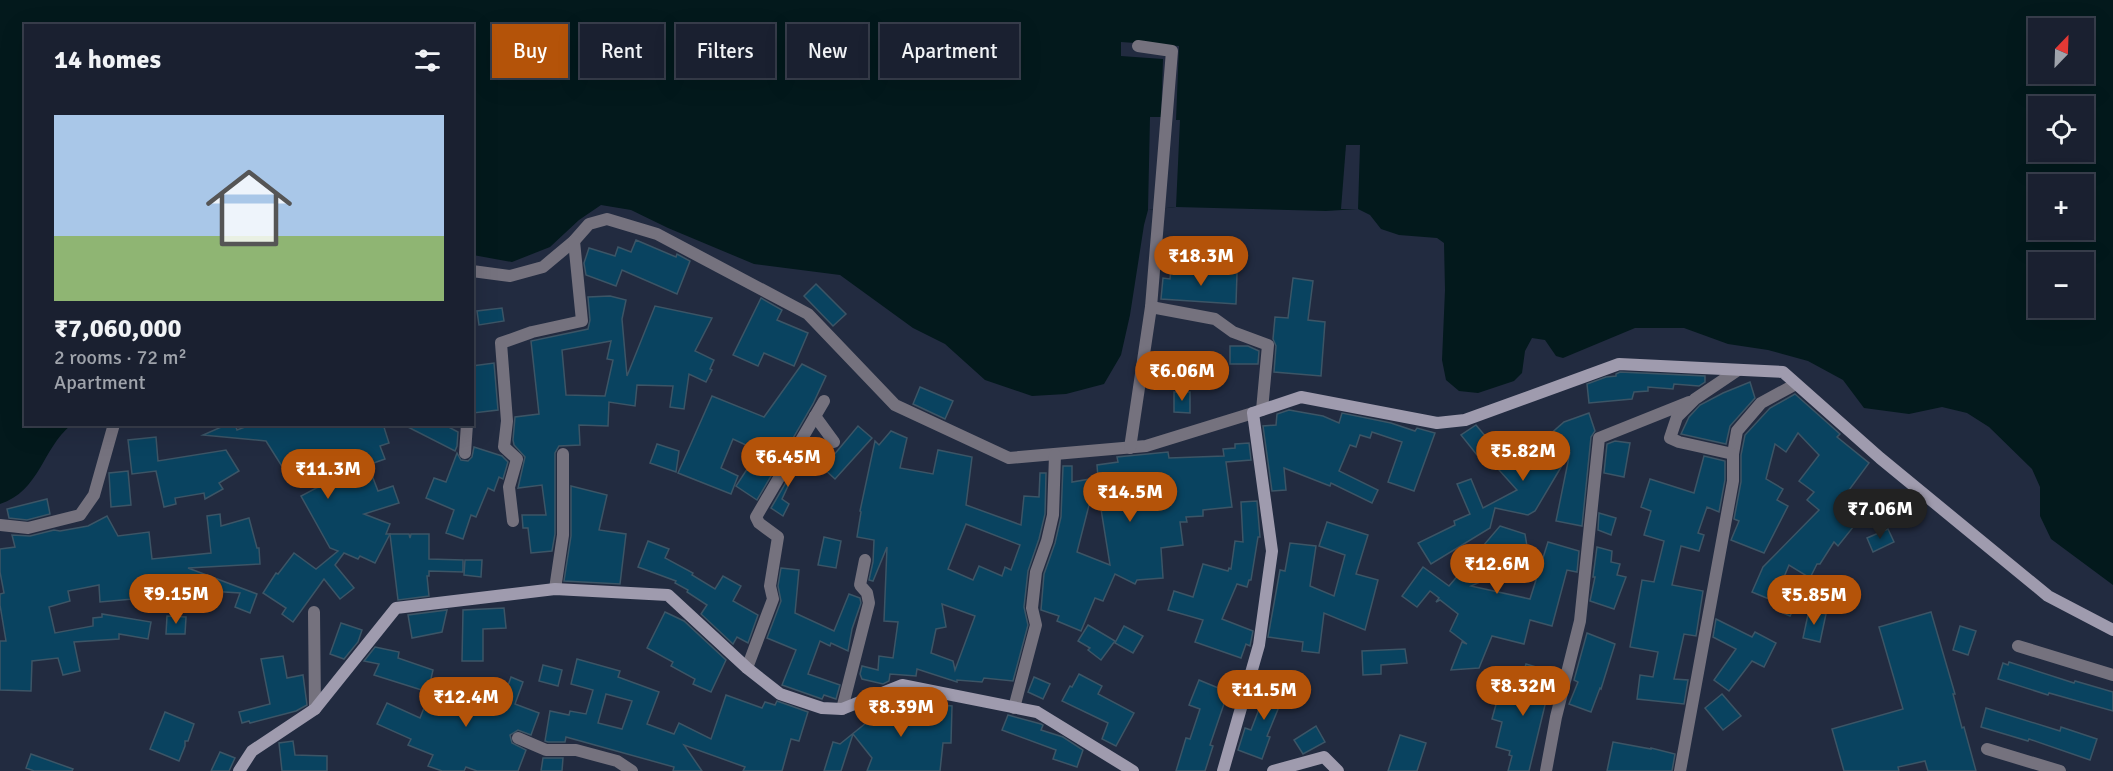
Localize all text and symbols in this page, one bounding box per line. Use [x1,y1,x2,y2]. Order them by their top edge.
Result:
north arrow [2028,18,2094,84]
map controls [2028,18,2094,318]
chip: Buy [492,24,568,78]
chip: Rent [580,24,664,78]
chip: Filters [676,24,775,78]
chip: New [787,24,868,78]
chip: Apartment [880,24,1019,78]
text: 14 homes [54,44,161,76]
icon: filters [411,44,444,77]
button: locate [2028,96,2094,162]
icon: home [195,154,303,262]
button: + [2028,174,2094,240]
pin: ₹18.3M [1152,236,1250,287]
text: ₹18.3M [1168,243,1234,268]
button: − [2028,252,2094,318]
text: ₹7,060,000 [54,313,182,345]
text: 2 rooms · 72 m² [54,345,187,370]
pin: ₹6.06M [1133,351,1231,402]
text: ₹6.06M [1149,358,1215,383]
text: Apartment [54,370,146,395]
pin: ₹5.82M [1474,431,1572,482]
pin: ₹6.45M [739,437,837,488]
text: ₹5.82M [1490,438,1556,463]
text: ₹6.45M [755,444,821,469]
pin: ₹11.3M [279,449,377,500]
text: ₹11.3M [295,456,361,481]
pin: ₹14.5M [1081,472,1179,523]
text: ₹14.5M [1097,479,1163,504]
pin: ₹7.06M [1831,489,1929,540]
text: ₹7.06M [1847,496,1913,521]
pin: ₹12.6M [1448,544,1546,595]
text: ₹12.6M [1464,551,1530,576]
pin: ₹9.15M [127,574,225,625]
pin: ₹5.85M [1765,575,1863,626]
text: ₹9.15M [143,581,209,606]
text: ₹5.85M [1781,582,1847,607]
pin: ₹8.32M [1474,666,1572,717]
pin: ₹11.5M [1215,670,1313,721]
text: ₹8.32M [1490,673,1556,698]
pin: ₹12.4M [417,677,515,728]
text: ₹11.5M [1231,677,1297,702]
text: ₹12.4M [433,684,499,709]
pin: ₹8.39M [852,687,950,738]
text: ₹8.39M [868,694,934,719]

